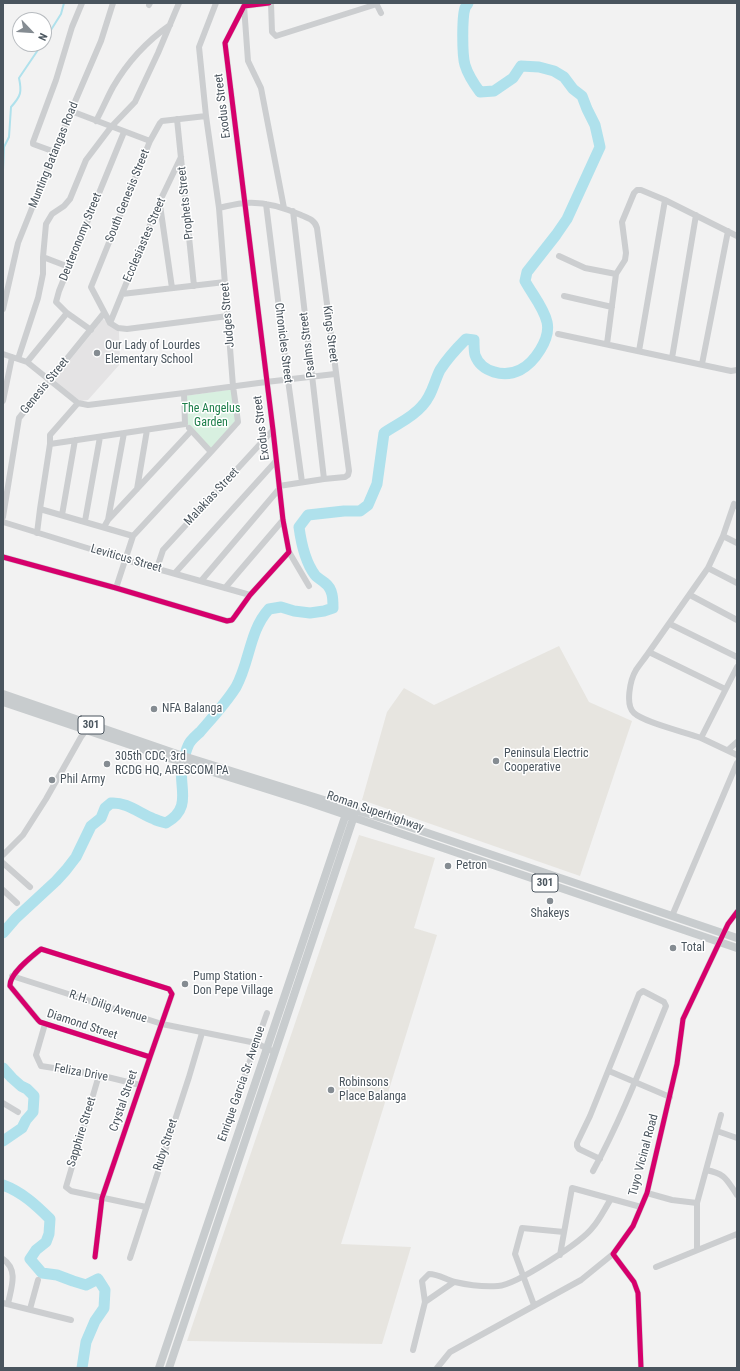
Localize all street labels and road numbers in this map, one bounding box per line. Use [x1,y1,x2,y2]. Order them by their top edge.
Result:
street label: Exodus Street [212,73,234,139]
street label: Munting Batangas Road [26,100,82,210]
street label: South Genesis Street [103,147,153,245]
street label: Prophets Street [175,166,197,240]
street label: Deuteronomy Street [57,191,105,283]
street label: Ecclesiastes Street [121,196,169,284]
street label: Judges Street [218,282,238,348]
street label: Chronicles Street [271,302,295,384]
street label: Kings Street [319,305,341,363]
street label: Psalms Street [297,311,319,379]
street label: Genesis Street [18,355,72,417]
street label: Exodus Street [251,395,273,461]
street label: Malakias Street [182,465,242,529]
street label: Leviticus Street [89,542,163,576]
road number: 301 [78,716,104,734]
street label: Roman Superhighway [325,789,425,835]
road number: 301 [532,874,558,892]
street label: R.H. Dilig Avenue [67,988,149,1026]
street label: Diamond Street [45,1007,119,1043]
street label: Enrique Garcia Sr. Avenue [215,1024,269,1144]
street label: Feliza Drive [53,1061,109,1085]
street label: Crystal Street [107,1068,141,1134]
street label: Sapphire Street [65,1095,99,1169]
street label: Tuyo Vicinal Road [626,1113,662,1197]
street label: Ruby Street [151,1117,181,1173]

